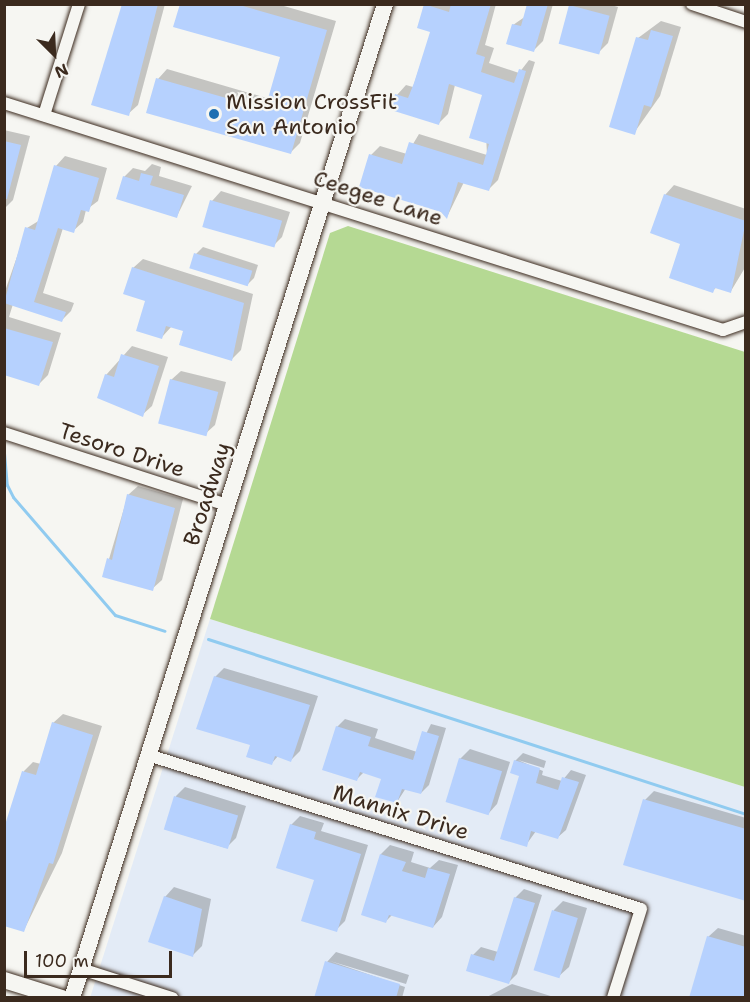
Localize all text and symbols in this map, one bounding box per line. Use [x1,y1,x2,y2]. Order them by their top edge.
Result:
north arrow [24,24,84,84]
text: N [51,59,72,83]
place label: Mission CrossFit San Antonio [226,88,397,140]
marker: Mission CrossFit San Antonio [207,107,221,121]
street label: Ceegee Lane [310,165,446,231]
street label: Tesoro Drive [56,417,188,483]
street label: Broadway [178,439,236,549]
street label: Mannix Drive [330,779,472,845]
scale bar [27,939,176,977]
text: 100 m [35,949,89,973]

